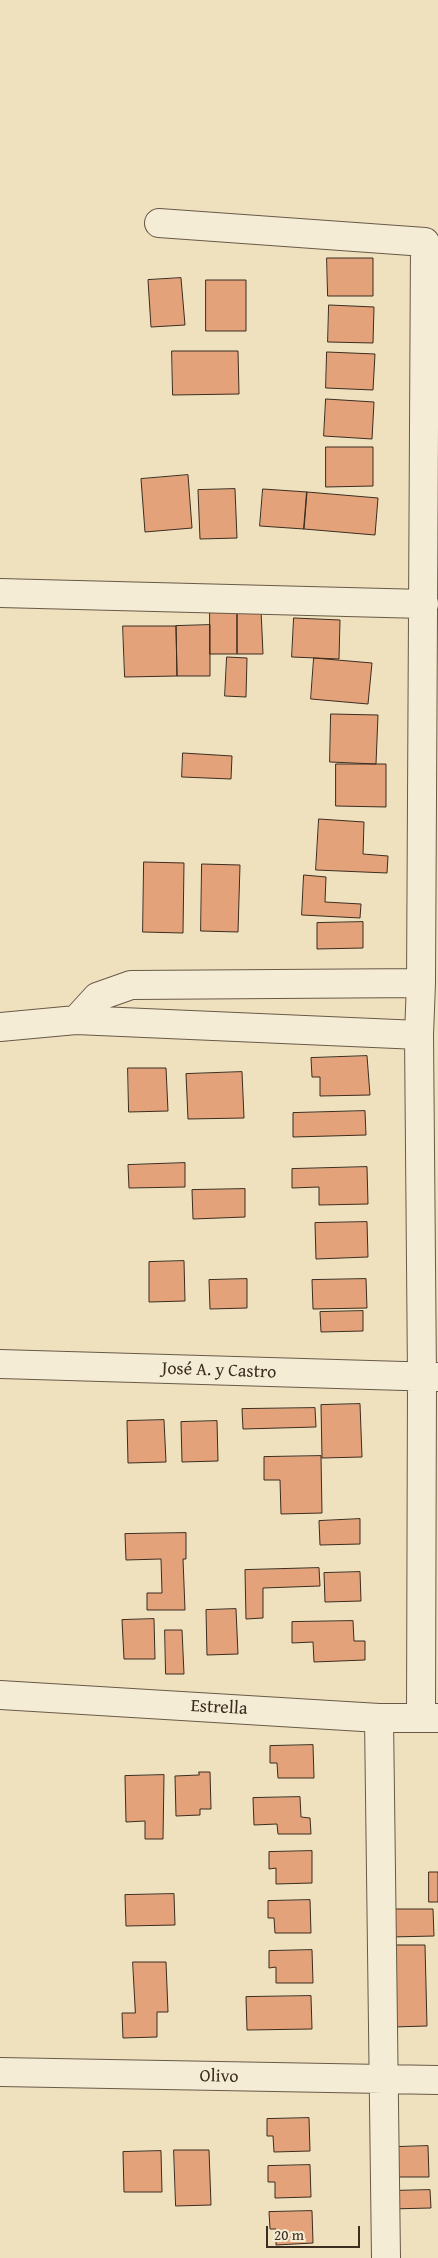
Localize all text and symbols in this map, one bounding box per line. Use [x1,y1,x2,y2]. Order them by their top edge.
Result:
street label: José A. y Castro [161,1358,277,1384]
street label: Estrella [190,1696,248,1720]
street label: Olivo [199,2066,239,2088]
scale bar [268,2216,362,2248]
text: 20 m [274,2224,304,2245]

